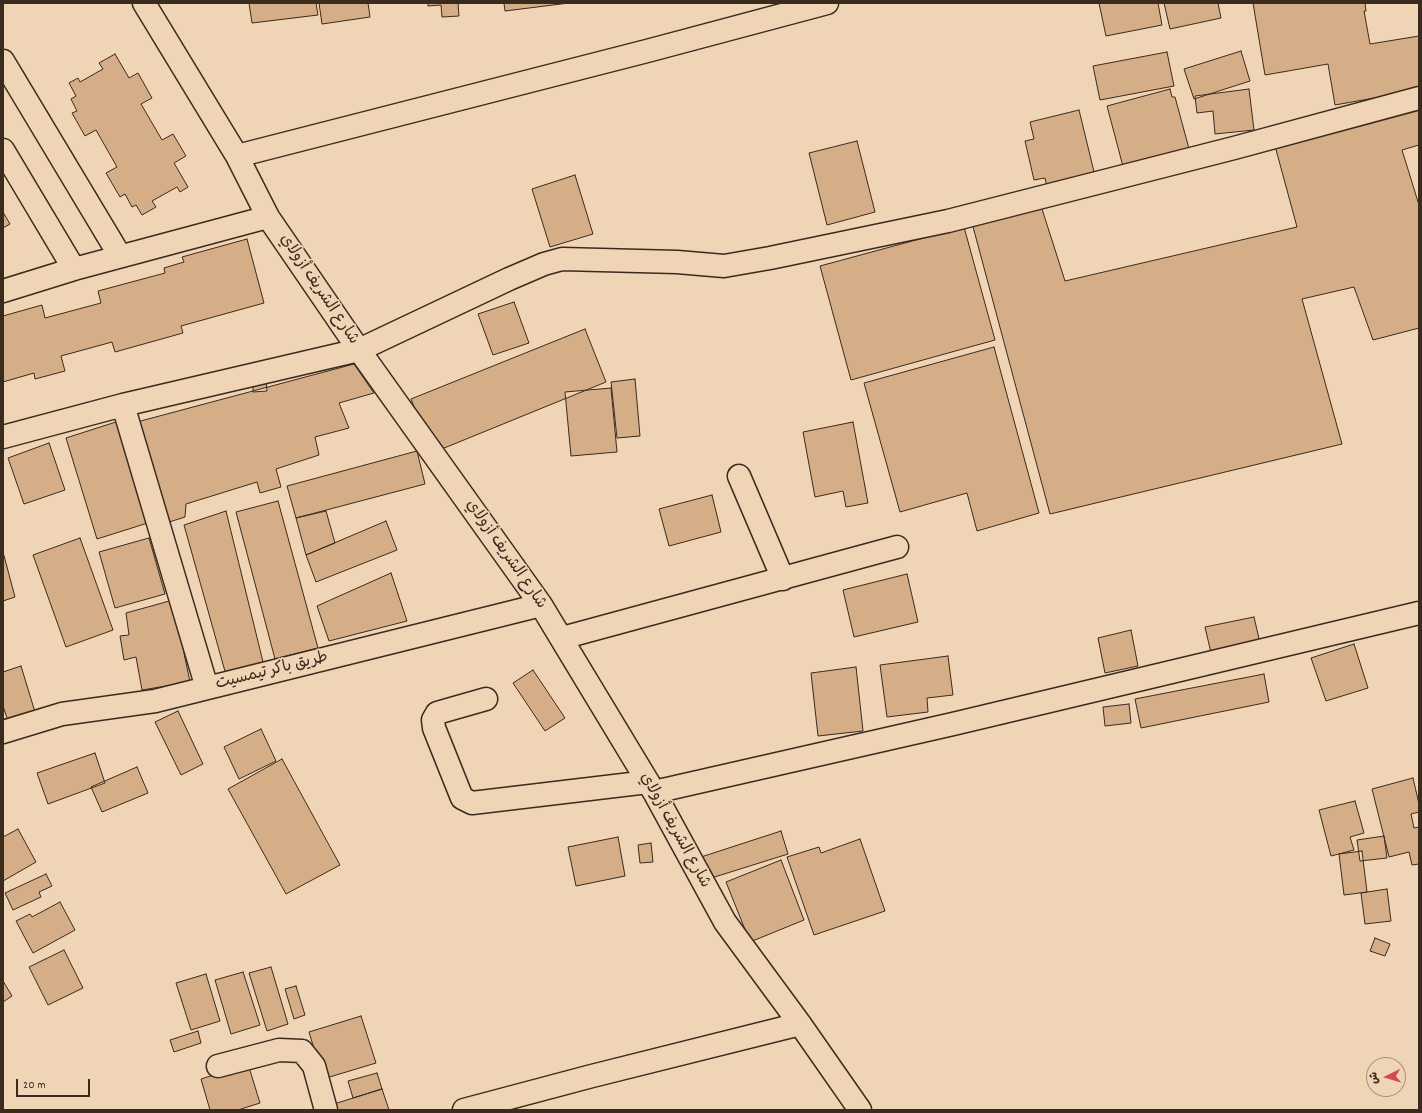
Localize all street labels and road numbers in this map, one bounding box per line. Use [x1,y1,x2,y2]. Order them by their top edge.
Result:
street label: شارع الشريف أزولاي [274,231,362,349]
street label: شارع الشريف أزولاي [460,497,550,613]
street label: طريق باكر تيمسيت [214,649,330,695]
street label: شارع الشريف أزولاي [634,770,714,892]

